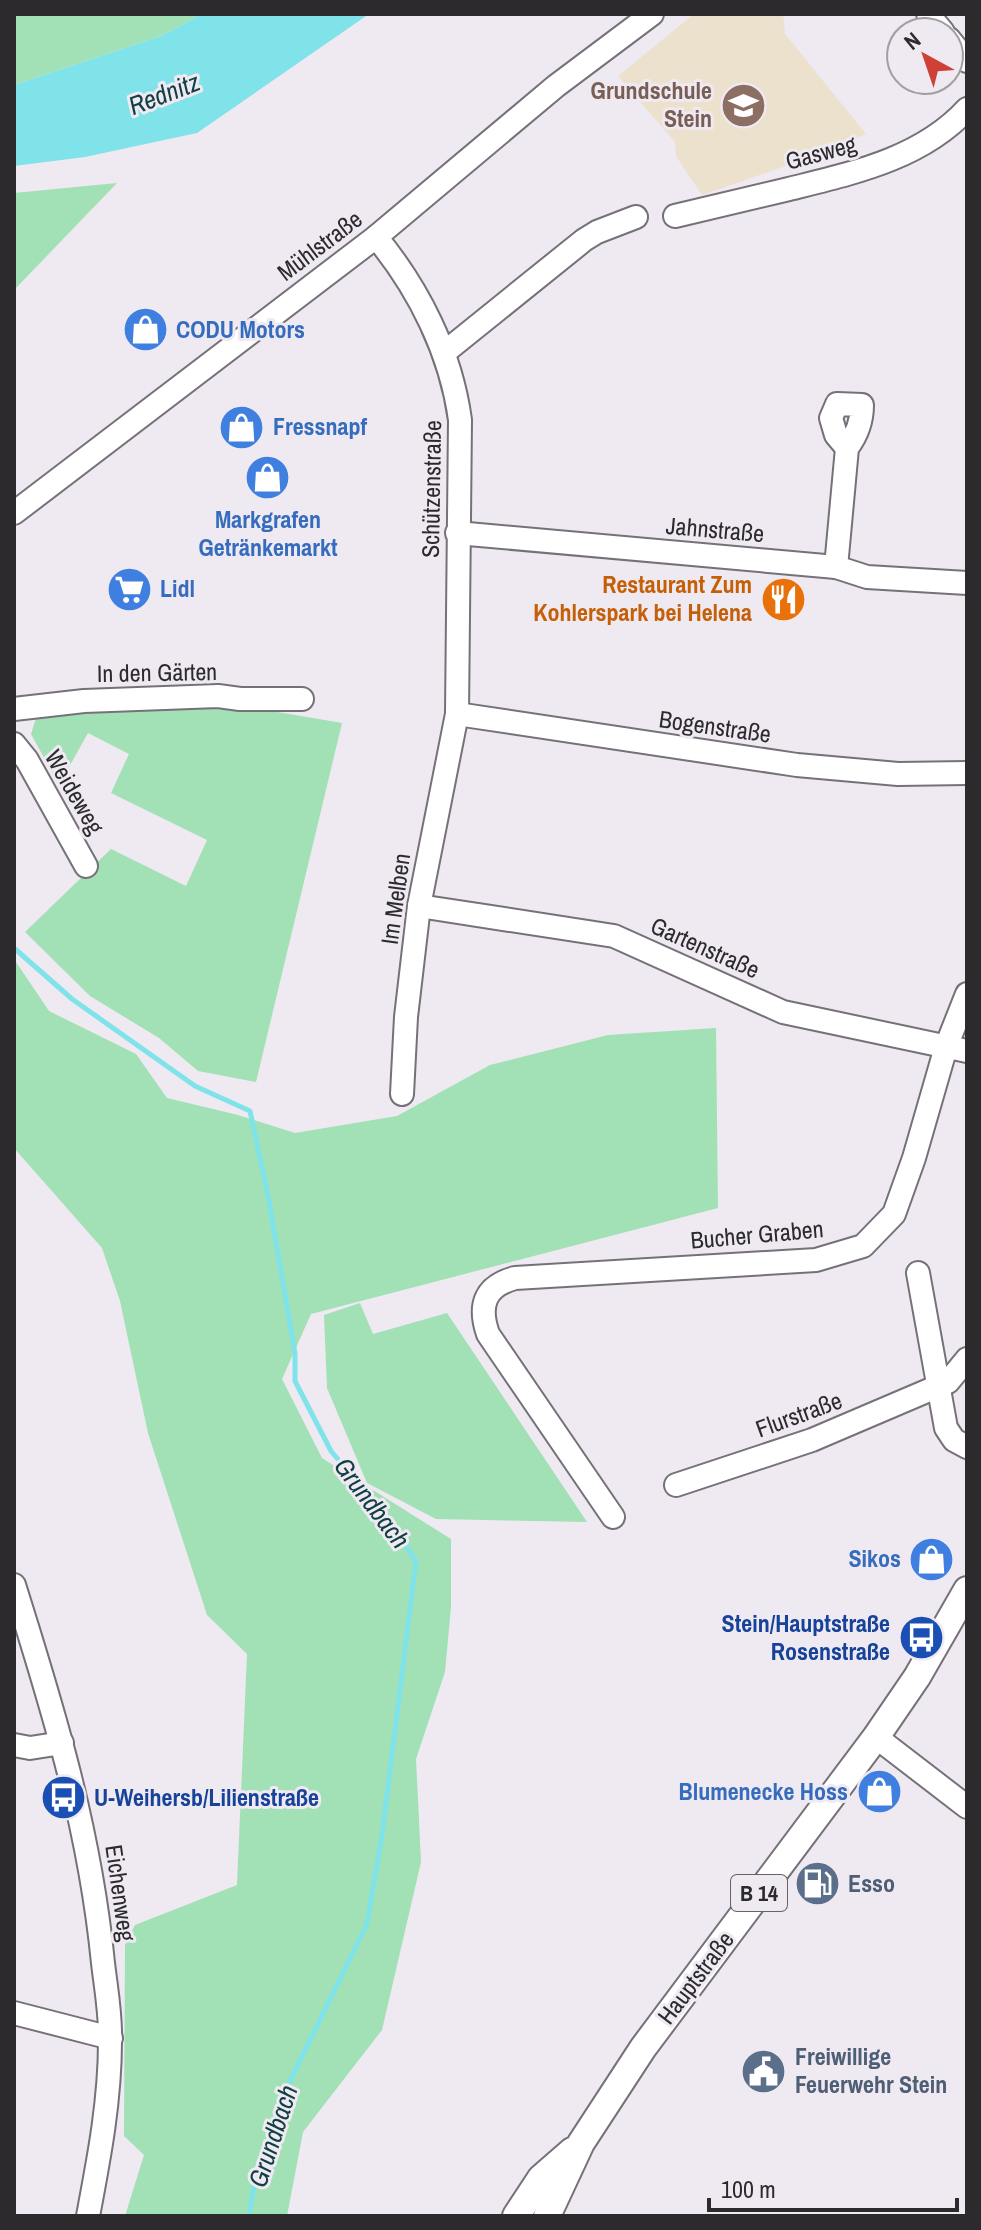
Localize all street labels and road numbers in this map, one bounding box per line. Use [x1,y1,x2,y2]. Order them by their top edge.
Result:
street label: Gasweg [782,127,860,177]
street label: Mühlstraße [270,203,368,288]
street label: Schützenstraße [414,420,448,558]
street label: Jahnstraße [665,509,766,549]
street label: In den Gärten [97,655,217,689]
street label: Bogenstraße [657,702,773,750]
street label: Weideweg [38,743,112,840]
street label: Im Melben [373,851,417,947]
street label: Gartenstraße [646,909,765,985]
street label: Bucher Graben [689,1212,825,1256]
street label: Flurstraße [751,1384,846,1444]
street label: Eichenweg [98,1842,144,1943]
road number: B 14 [731,1875,787,1911]
street label: Hauptstraße [650,1925,741,2030]

